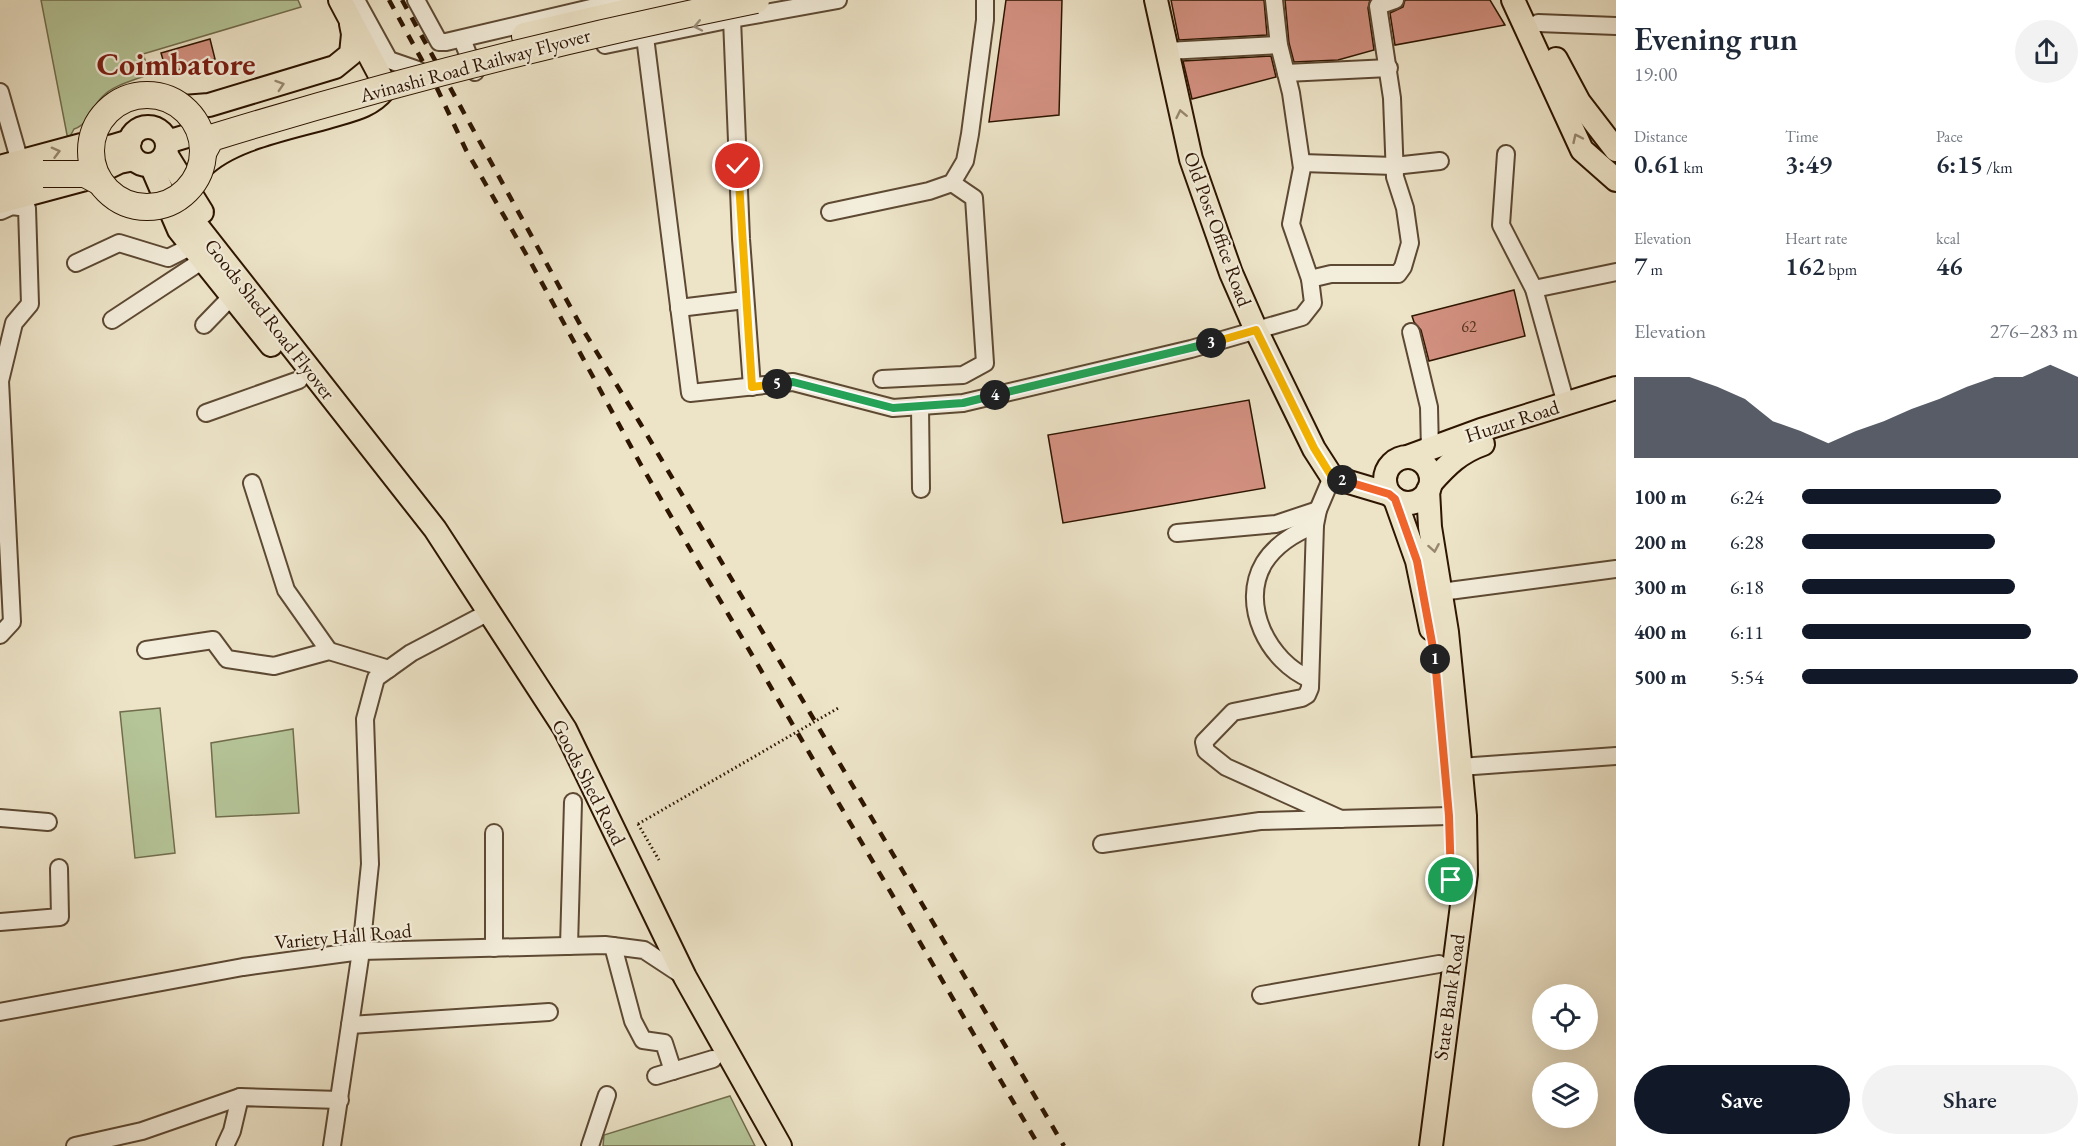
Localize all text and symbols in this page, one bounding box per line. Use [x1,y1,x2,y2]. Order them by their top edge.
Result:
text: Evening run [1634,17,1798,60]
one-way arrow [694,18,704,31]
button: share [2015,20,2078,83]
street label: Avinashi Road Railway Flyover [356,22,593,109]
district label: Coimbatore [96,43,256,85]
text: 19:00 [1634,61,1677,87]
one-way arrow [274,80,285,92]
one-way arrow [1175,109,1188,119]
text: Distance [1634,126,1687,147]
text: Time [1785,126,1818,147]
text: Pace [1936,126,1963,147]
one-way arrow [1572,133,1584,144]
pin [712,140,763,191]
one-way arrow [51,147,61,159]
text: 0.61 [1634,147,1680,181]
text: 3:49 [1785,147,1832,181]
text: 6:15 [1936,147,1983,181]
street label: Old Post Office Road [1178,148,1258,311]
icon: check [721,149,754,182]
text: km [1680,157,1703,178]
text: /km [1983,157,2013,178]
text: Elevation [1634,228,1692,249]
text: Heart rate [1785,228,1847,249]
text: kcal [1936,228,1960,249]
street label: Goods Shed Road Flyover [199,233,341,405]
text: 7 [1634,249,1647,283]
text: 162 [1785,249,1825,283]
text: 46 [1936,249,1963,283]
text: m [1647,259,1663,280]
text: bpm [1825,259,1857,280]
house number: 62 [1461,316,1477,337]
text: Elevation [1634,318,1706,344]
text: 276–283 m [1990,318,2078,344]
pin: 3 [1196,328,1226,358]
text: 3 [1207,332,1215,353]
pin: 5 [762,369,792,399]
text: 5 [773,373,781,394]
pin: 4 [980,380,1010,410]
text: 4 [991,384,999,405]
street label: Huzur Road [1462,393,1563,448]
pin: 2 [1327,465,1357,495]
text: 2 [1338,469,1346,490]
text: 100 m [1634,484,1687,510]
text: 6:24 [1730,484,1764,510]
text: 200 m [1634,529,1687,555]
text: 6:28 [1730,529,1764,555]
one-way arrow [1427,543,1440,553]
text: 300 m [1634,574,1687,600]
text: 6:18 [1730,574,1764,600]
text: 400 m [1634,619,1687,645]
text: 6:11 [1730,619,1764,645]
pin: 1 [1420,644,1450,674]
text: 1 [1431,648,1439,669]
text: 500 m [1634,664,1687,690]
text: 5:54 [1730,664,1764,690]
street label: Goods Shed Road [546,715,632,850]
pin [1425,854,1476,905]
icon: arrive [1434,863,1467,896]
street label: Variety Hall Road [273,917,413,955]
street label: State Bank Road [1427,931,1471,1062]
map controls [1532,984,1598,1128]
button: locate [1532,984,1598,1050]
button: layers [1532,1062,1598,1128]
button: Save [1634,1065,1850,1134]
button: Share [1862,1065,2078,1134]

